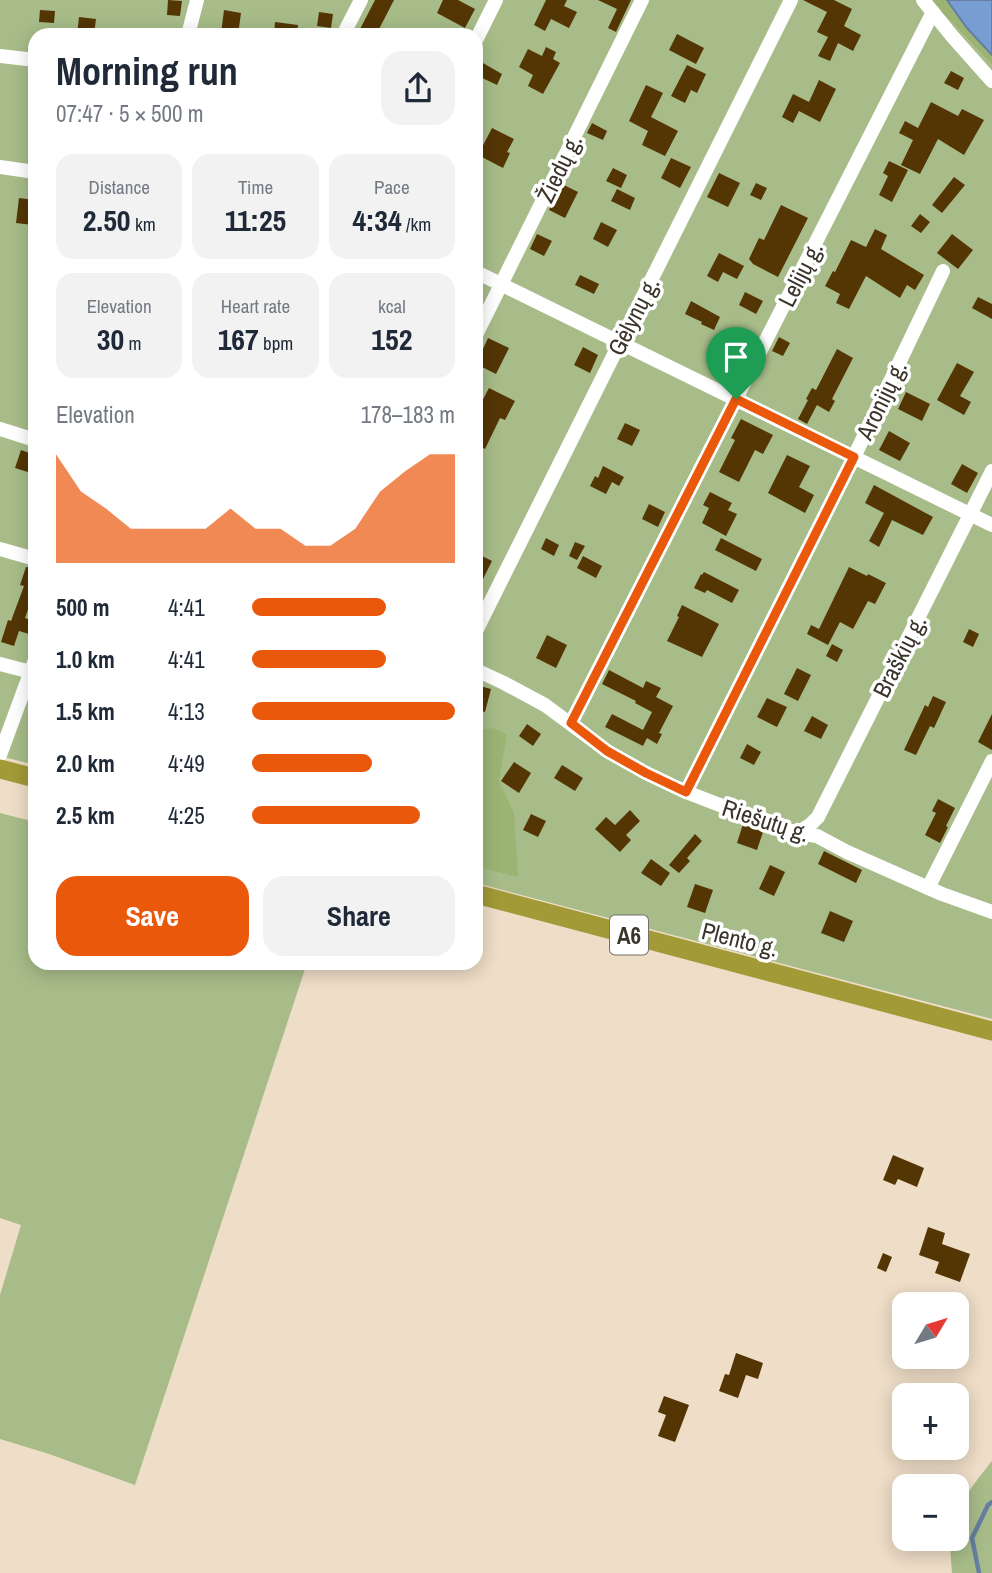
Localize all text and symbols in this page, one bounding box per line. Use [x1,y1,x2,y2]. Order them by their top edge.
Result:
text: Morning run [56,46,238,97]
button: share [381,51,455,125]
text: 07:47 · 5 × 500 m [56,98,203,129]
street label: Žiedų g. [529,129,589,207]
text: Distance [88,174,150,200]
text: Time [238,174,273,200]
text: Pace [374,174,410,200]
text: 2.50 [83,200,131,240]
text: 11:25 [225,200,286,240]
text: 4:34 [352,200,402,240]
text: km [131,211,156,237]
text: /km [402,211,431,237]
street label: Lelijų g. [770,236,830,312]
street label: Gėlynų g. [600,271,666,361]
text: Elevation [87,293,152,319]
text: Heart rate [221,293,290,319]
text: kcal [378,293,406,319]
text: 30 [97,319,124,359]
text: 167 [218,319,259,359]
text: 152 [371,319,412,359]
pin [706,327,766,399]
text: m [124,330,142,356]
text: bpm [259,330,293,356]
icon: arrive [717,338,755,376]
street label: Aronijų g. [848,355,914,446]
text: Elevation [56,399,135,430]
text: 178–183 m [361,399,455,430]
text: 500 m [56,592,109,623]
text: 4:41 [168,592,205,623]
street label: Braškių g. [865,609,933,703]
text: 1.0 km [56,644,115,675]
text: 4:41 [168,644,205,675]
text: 1.5 km [56,696,115,727]
text: 4:13 [168,696,205,727]
text: 2.0 km [56,748,115,779]
text: 4:49 [168,748,205,779]
street label: Riešutų g. [718,791,814,849]
text: 2.5 km [56,800,115,831]
text: 4:25 [168,800,205,831]
button: Save [56,876,249,956]
button: Share [263,876,455,956]
street label: Plento g. [698,914,782,964]
road number: A6 [610,916,648,954]
north arrow [892,1292,970,1368]
map controls [892,1292,969,1551]
button: + [892,1383,969,1460]
button: − [892,1474,969,1551]

